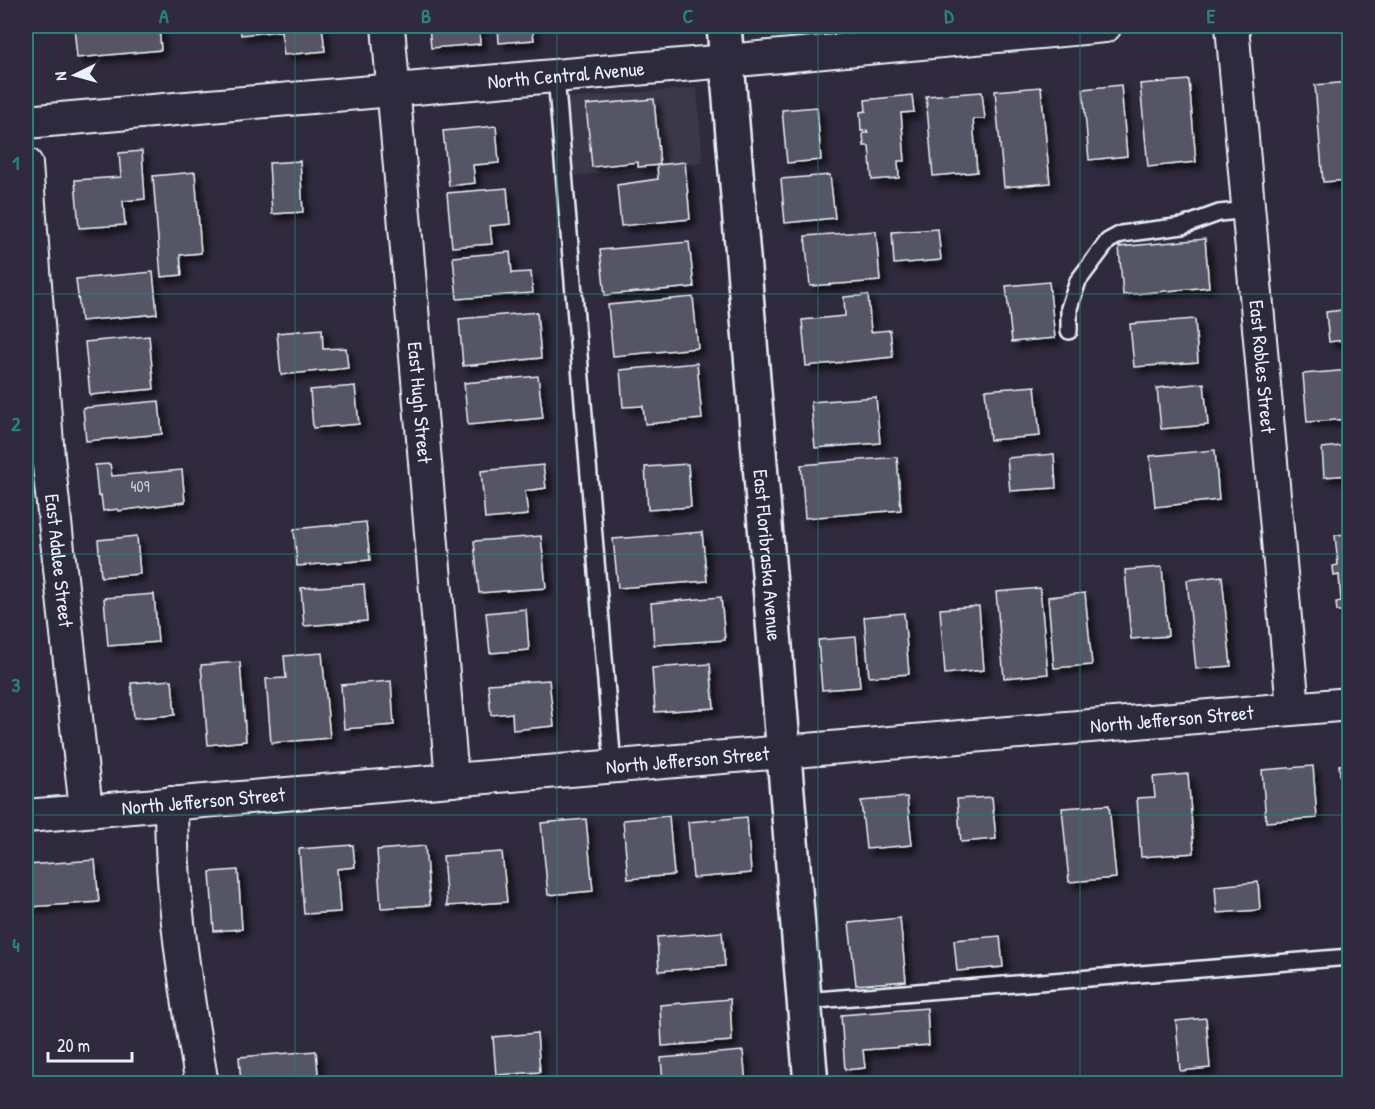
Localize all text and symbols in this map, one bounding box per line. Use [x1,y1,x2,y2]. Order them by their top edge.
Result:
text: A [159,2,169,29]
text: B [421,2,431,29]
text: C [683,2,694,29]
text: D [944,2,954,29]
text: E [1207,2,1216,29]
north arrow [45,45,105,105]
street label: North Central Avenue [486,54,646,95]
text: N [49,71,71,82]
text: 1 [12,149,20,176]
street label: East Robles Street [1244,299,1282,435]
street label: East Hugh Street [402,341,439,466]
text: 2 [11,410,21,437]
street label: East Floribraska Avenue [748,468,789,642]
house number: 409 [130,475,150,497]
street label: East Adalee Street [39,493,80,630]
text: 3 [12,671,21,698]
street label: North Jefferson Street [1089,698,1256,739]
street label: North Jefferson Street [605,739,771,780]
street label: North Jefferson Street [121,780,287,821]
text: 4 [12,931,20,958]
scale bar [48,1025,132,1063]
text: 20 m [57,1033,90,1058]

